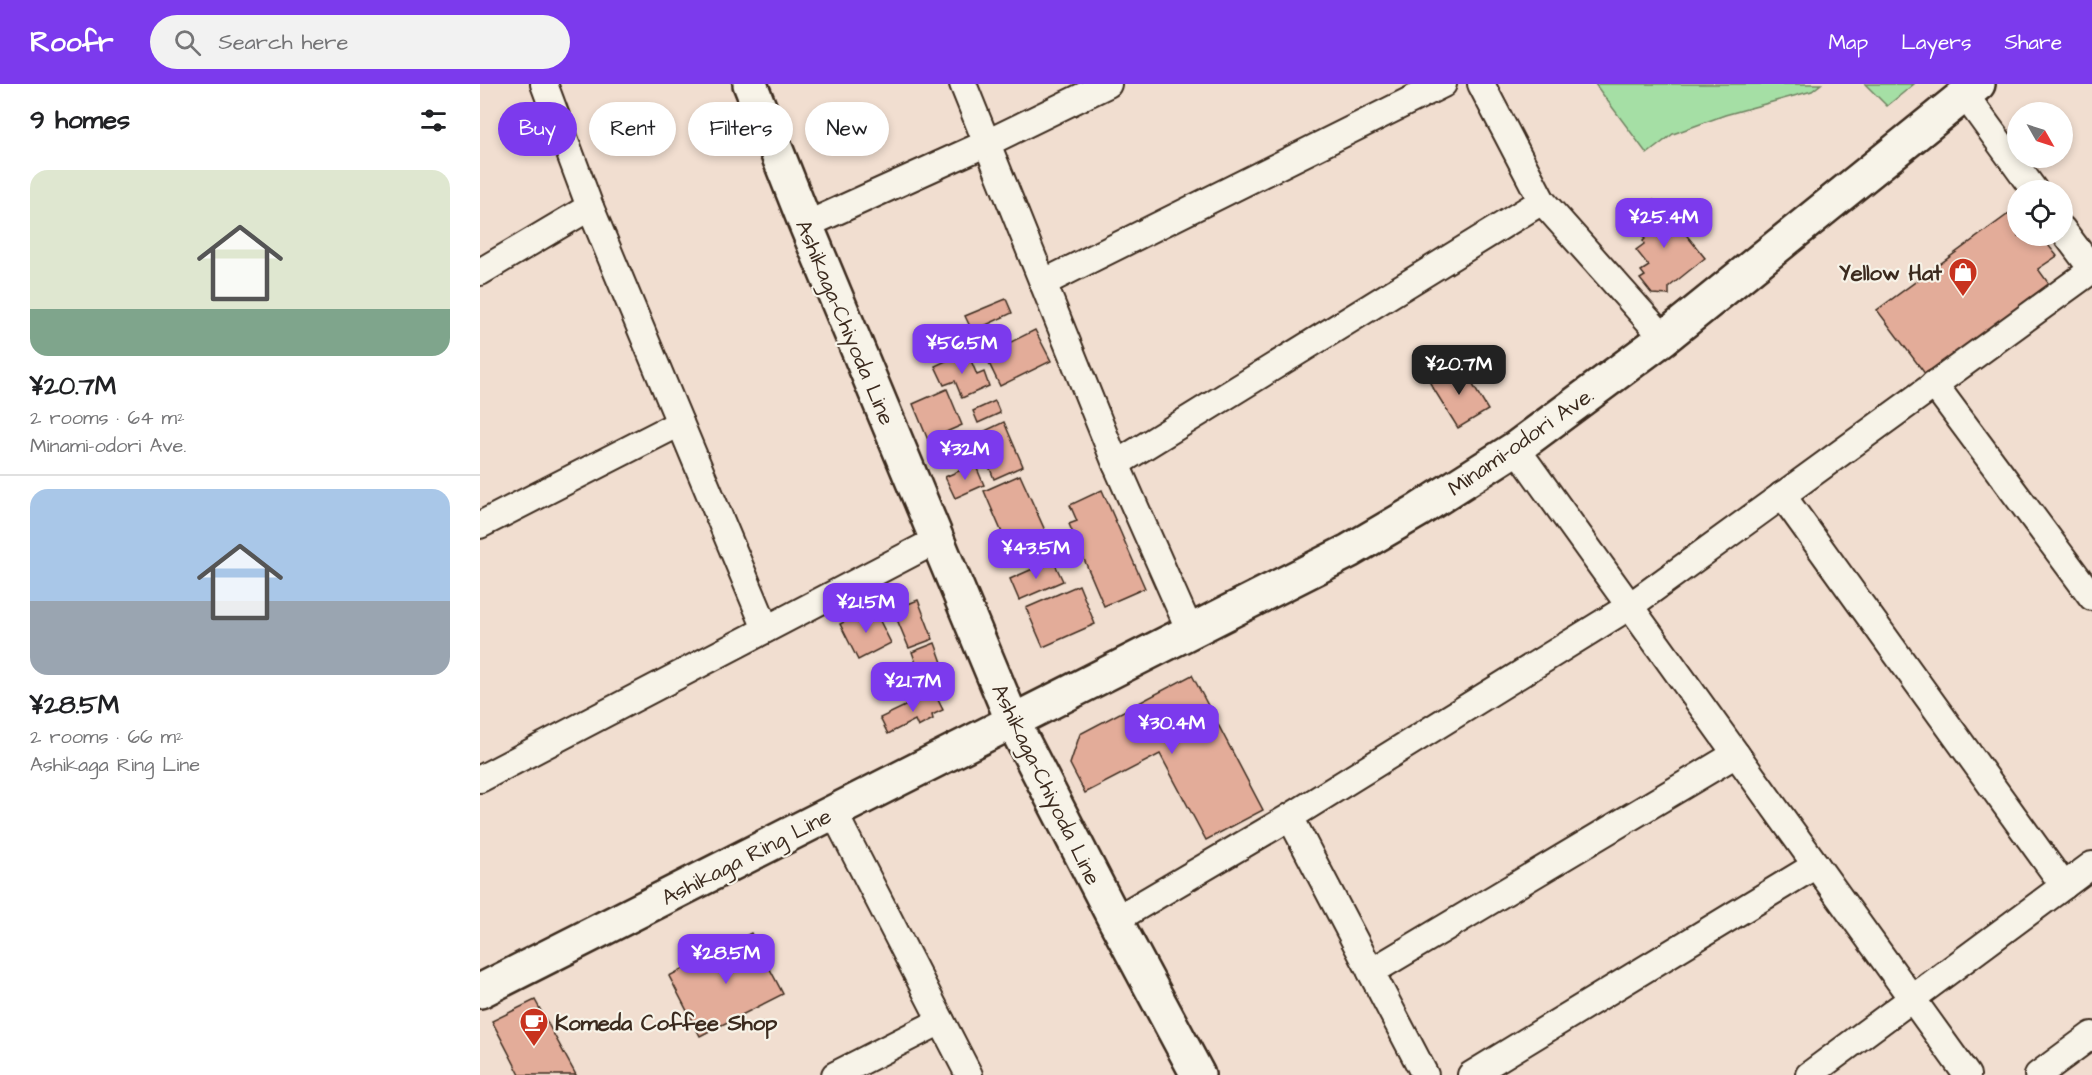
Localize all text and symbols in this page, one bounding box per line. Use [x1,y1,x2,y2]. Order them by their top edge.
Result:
search box [150,15,570,69]
text: Roofr [30,23,114,62]
icon: search [171,26,204,59]
text: Search here [219,27,348,58]
text: Map [1828,28,1868,57]
text: Layers [1901,28,1971,57]
text: Share [2004,28,2062,57]
text: 9 homes [30,102,130,138]
chip: Buy [498,102,577,156]
chip: Rent [589,102,676,156]
chip: Filters [688,102,793,156]
chip: New [805,102,889,156]
north arrow [2007,102,2073,168]
map controls [2007,102,2073,246]
icon: filters [417,104,450,137]
button: locate [2007,180,2073,246]
pin: ¥25.4M [1615,198,1713,249]
text: ¥25.4M [1629,203,1699,231]
icon: home [186,209,294,317]
street label: Ashikaga-Chiyoda Line [786,215,902,431]
shop icon: Yellow Hat [1947,256,1979,298]
place label: Yellow Hat [1839,258,1943,289]
pin: ¥56.5M [913,324,1011,375]
text: ¥56.5M [927,329,997,357]
pin: ¥20.7M [1410,345,1508,396]
text: ¥20.7M [1426,350,1492,378]
text: ¥20.7M [30,368,116,404]
street label: Minami-odori Ave. [1442,380,1600,504]
text: 2 rooms · 64 m² [30,404,185,432]
pin: ¥32M [929,430,1001,481]
text: Minami-odori Ave. [30,432,186,460]
text: ¥32M [941,435,989,463]
icon: home [186,528,294,636]
pin: ¥43.5M [987,529,1085,580]
text: ¥43.5M [1002,534,1070,562]
pin: ¥21.5M [817,583,915,634]
text: ¥21.5M [837,588,895,616]
pin: ¥21.7M [864,662,962,713]
text: ¥21.7M [885,667,941,695]
street label: Ashikaga-Chiyoda Line [983,679,1108,891]
text: ¥28.5M [30,687,119,723]
pin: ¥30.4M [1123,704,1221,755]
text: ¥30.4M [1139,709,1205,737]
text: 2 rooms · 66 m² [30,723,184,751]
text: Ashikaga Ring Line [30,751,200,779]
street label: Ashikaga Ring Line [656,801,838,914]
pin: ¥28.5M [677,934,775,985]
text: ¥28.5M [692,939,760,967]
cafe icon: Komeda Coffee Shop [518,1006,550,1048]
place label: Komeda Coffee Shop [555,1008,778,1039]

